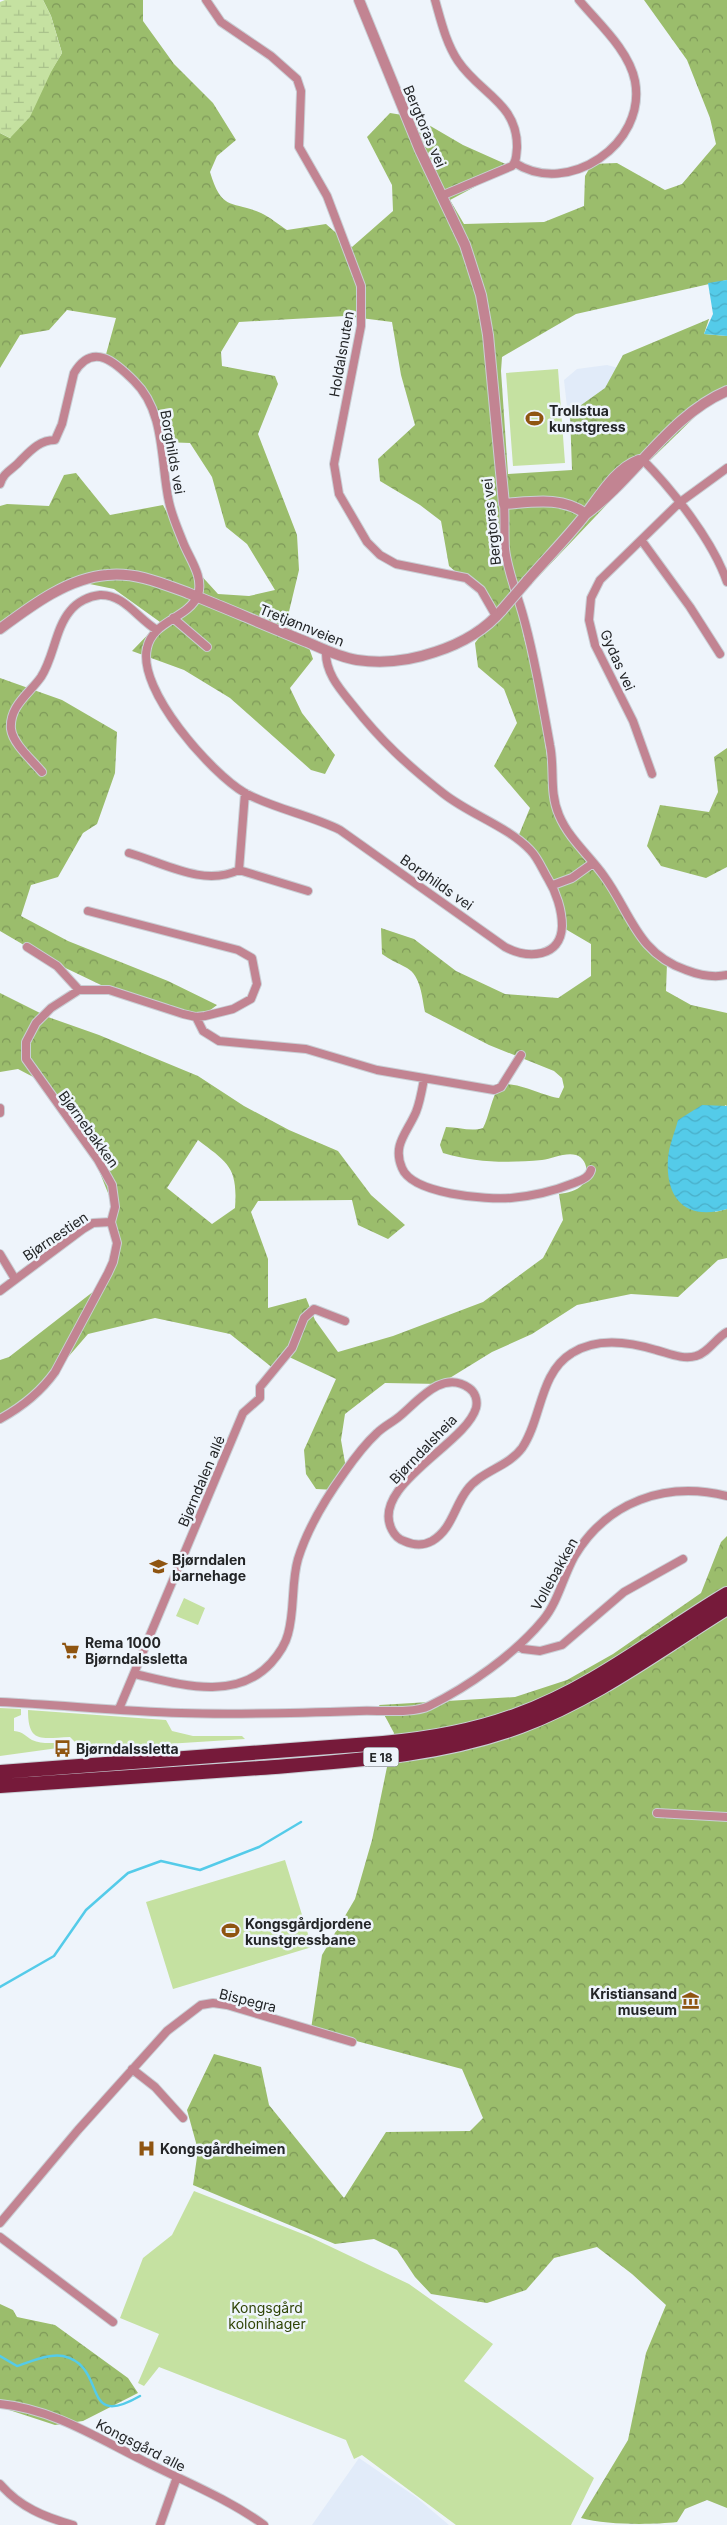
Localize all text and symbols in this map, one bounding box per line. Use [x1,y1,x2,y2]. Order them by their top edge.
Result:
street label: Bergtoras vei [400,82,450,170]
street label: Holdalsnuten [325,310,357,398]
place label: Trollstua kunstgress [549,402,626,435]
sports icon: Trollstua kunstgress [525,408,545,428]
street label: Borghilds vei [157,409,189,495]
street label: Bergtoras vei [478,478,504,566]
street label: Tretjønnveien [257,600,347,650]
street label: Gydas vei [597,627,639,693]
street label: Borghilds vei [397,851,477,913]
street label: Bjørnebakken [55,1087,123,1171]
street label: Bjørnestien [19,1208,91,1264]
street label: Bjørndalsheia [386,1411,460,1487]
street label: Bjørndalen allé [174,1433,228,1529]
street label: Vollebakken [527,1535,581,1613]
place label: Bjørndalen barnehage [172,1551,246,1584]
school or university icon: Bjørndalen barnehage [148,1557,168,1577]
place label: Rema 1000 Bjørndalssletta [85,1634,188,1667]
supermarket icon: Rema 1000 Bjørndalssletta [61,1640,81,1660]
bus stop icon: Bjørndalssletta [52,1738,72,1758]
place label: Bjørndalssletta [76,1740,179,1757]
road number: E 18 [364,1748,398,1766]
place label: Kongsgårdjordene kunstgressbane [245,1915,372,1948]
sports icon: Kongsgårdjordene kunstgressbane [221,1921,241,1941]
street label: Bispegra [218,1985,278,2015]
place label: Kristiansand museum [590,1985,677,2018]
museum icon: Kristiansand museum [681,1991,701,2011]
hospital icon: Kongsgårdheimen [136,2138,156,2158]
place label: Kongsgårdheimen [160,2140,285,2157]
park label: Kongsgård kolonihager [228,2299,306,2332]
street label: Kongsgård alle [93,2415,189,2475]

